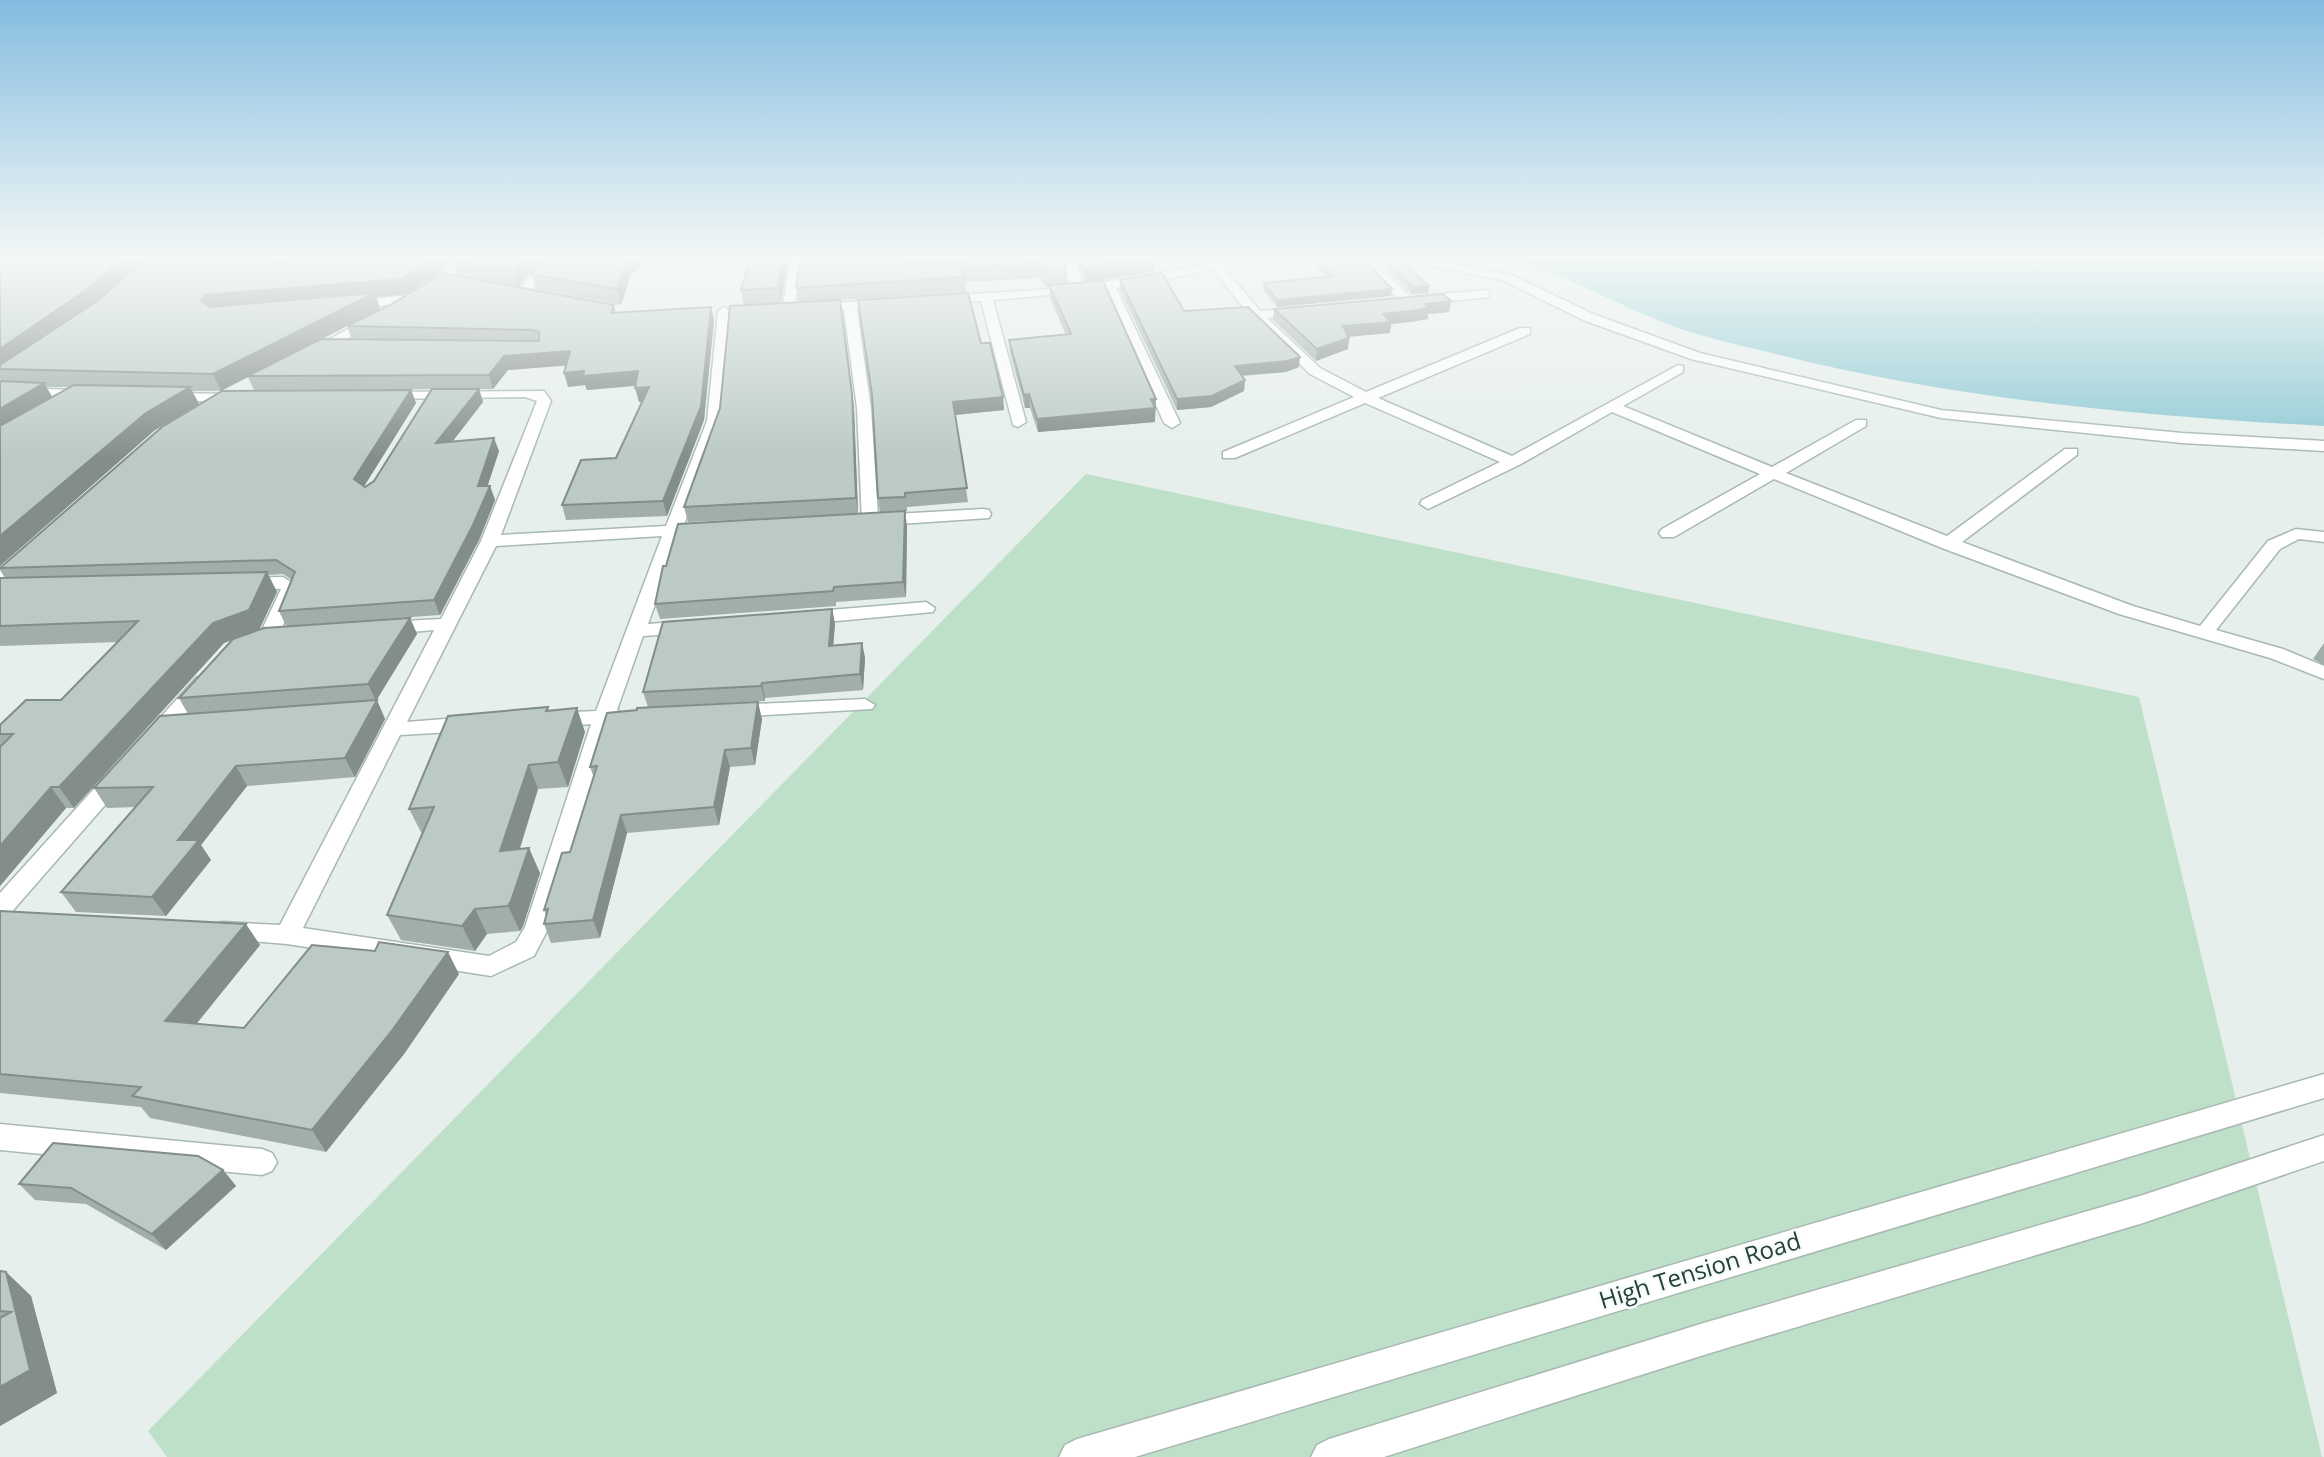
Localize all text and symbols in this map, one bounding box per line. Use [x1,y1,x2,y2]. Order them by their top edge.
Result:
street label: High Tension Road [1595,1223,1804,1316]

